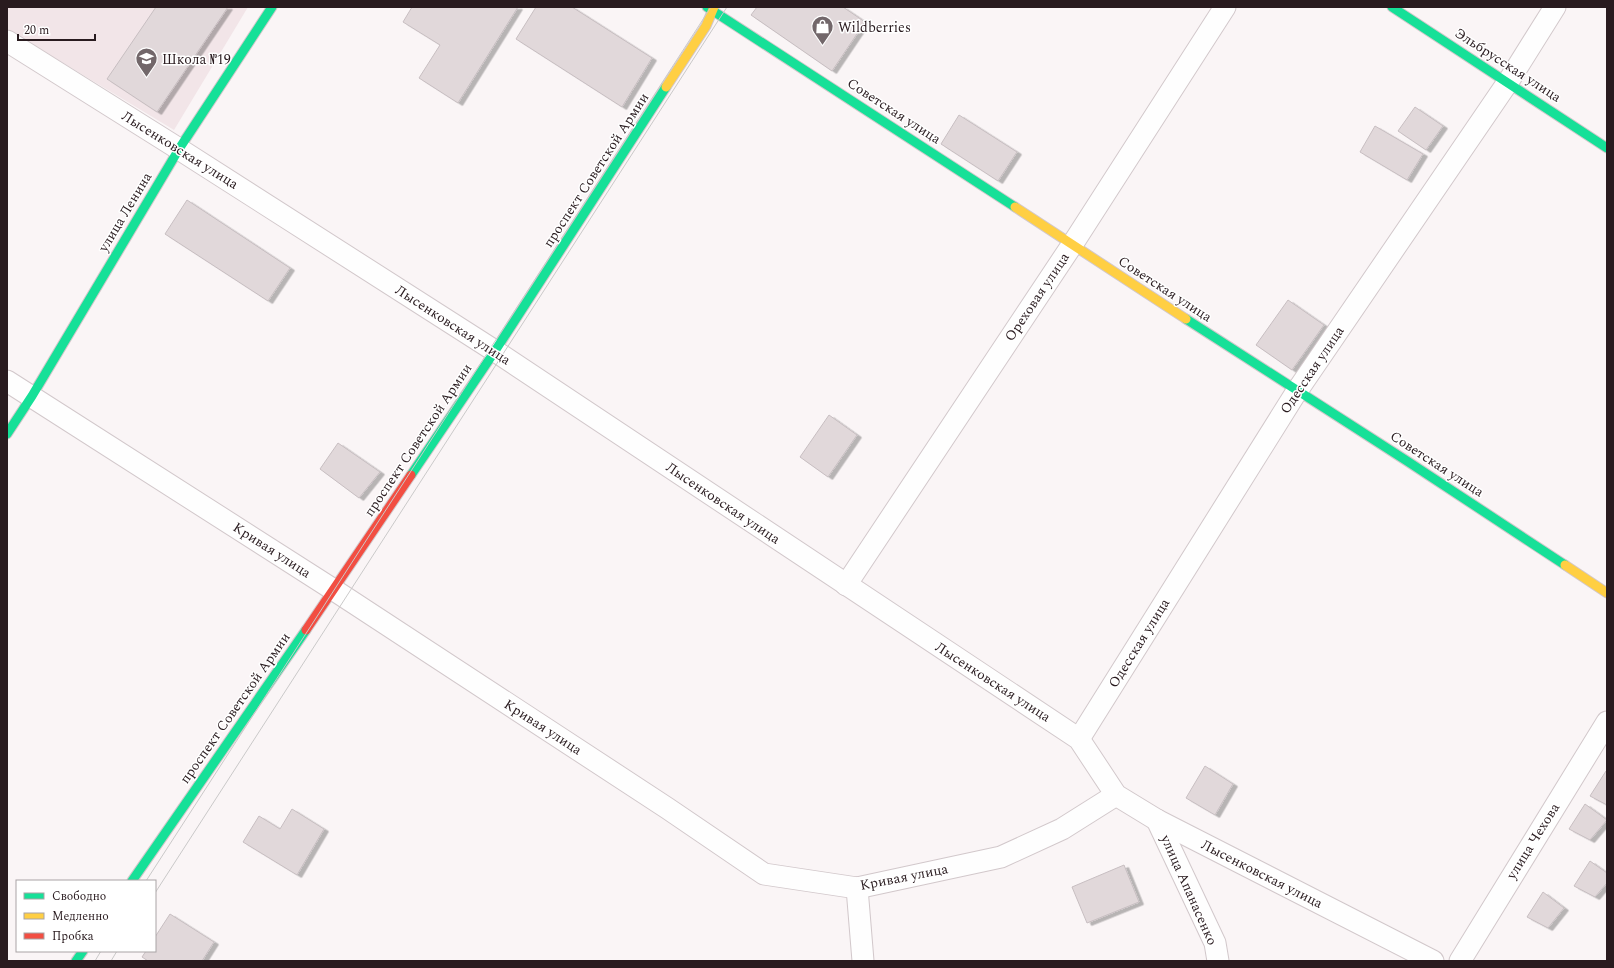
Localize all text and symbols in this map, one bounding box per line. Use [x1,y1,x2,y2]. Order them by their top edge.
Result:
shop icon: Wildberries [810,14,836,47]
scale bar [18,16,95,42]
place label: Wildberries [838,17,911,38]
text: 20 m [24,21,49,40]
street label: Эльбрусская улица [1451,23,1566,108]
school or university icon: Школа №19 [134,46,160,79]
place label: Школа №19 [162,49,231,70]
street label: Советская улица [843,73,945,149]
street label: проспект Советской Армии [538,88,654,252]
street label: Лысенковская улица [118,106,243,195]
street label: улица Ленина [92,168,157,257]
street label: Ореховая улица [999,248,1075,346]
street label: Советская улица [1114,251,1216,327]
street label: Лысенковская улица [391,280,515,370]
street label: Одесская улица [1275,322,1349,418]
street label: проспект Советской Армии [359,359,477,521]
street label: Советская улица [1386,426,1488,502]
street label: Лысенковская улица [662,457,785,549]
street label: Кривая улица [229,517,315,583]
street label: Одесская улица [1103,594,1175,692]
street label: проспект Советской Армии [175,628,295,788]
street label: Лысенковская улица [931,637,1055,727]
street label: Кривая улица [500,694,586,760]
street label: улица Чехова [1501,799,1565,884]
street label: улица Апанасенко [1155,831,1223,948]
street label: Лысенковская улица [1197,834,1327,914]
street label: Кривая улица [858,858,950,896]
legend [16,880,156,952]
text: Свободно [52,887,106,906]
text: Медленно [52,907,109,926]
text: Пробка [52,927,94,946]

